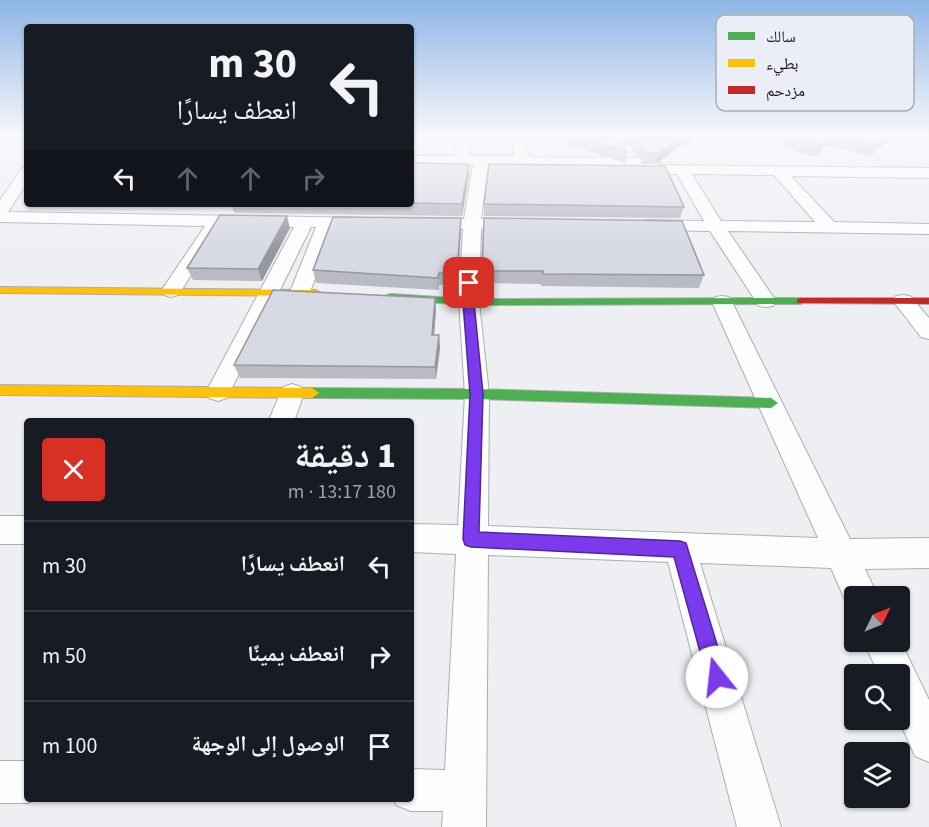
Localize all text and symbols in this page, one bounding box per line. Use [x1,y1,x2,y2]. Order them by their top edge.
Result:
legend [716,15,914,111]
text: سالك [766,26,796,48]
text: 30 m [208,34,297,94]
icon: left [318,48,396,126]
text: بطيء [766,53,798,76]
text: مزدحم [766,80,805,102]
text: انعطف يسارًا [177,91,297,130]
icon: left [108,162,141,195]
icon: ahead [171,162,204,195]
icon: ahead [234,162,267,195]
icon: right [297,162,330,195]
pin [443,257,494,308]
icon: arrive [452,266,485,299]
text: 1 دقيقة [294,430,396,481]
button: close [42,438,105,501]
text: 180 m · 13:17 [288,478,396,506]
text: انعطف يسارًا [241,548,345,580]
text: 30 m [42,550,87,582]
icon: left [363,550,396,583]
north arrow [844,586,910,652]
map controls [844,586,910,808]
text: انعطف يمينًا [247,638,345,670]
text: 50 m [42,640,87,672]
icon: right [363,640,396,673]
position arrow [685,645,749,709]
button: search [844,664,910,730]
text: الوصول إلى الوجهة [192,728,345,760]
text: 100 m [42,730,97,762]
icon: arrive [363,730,396,763]
button: layers [844,742,910,808]

